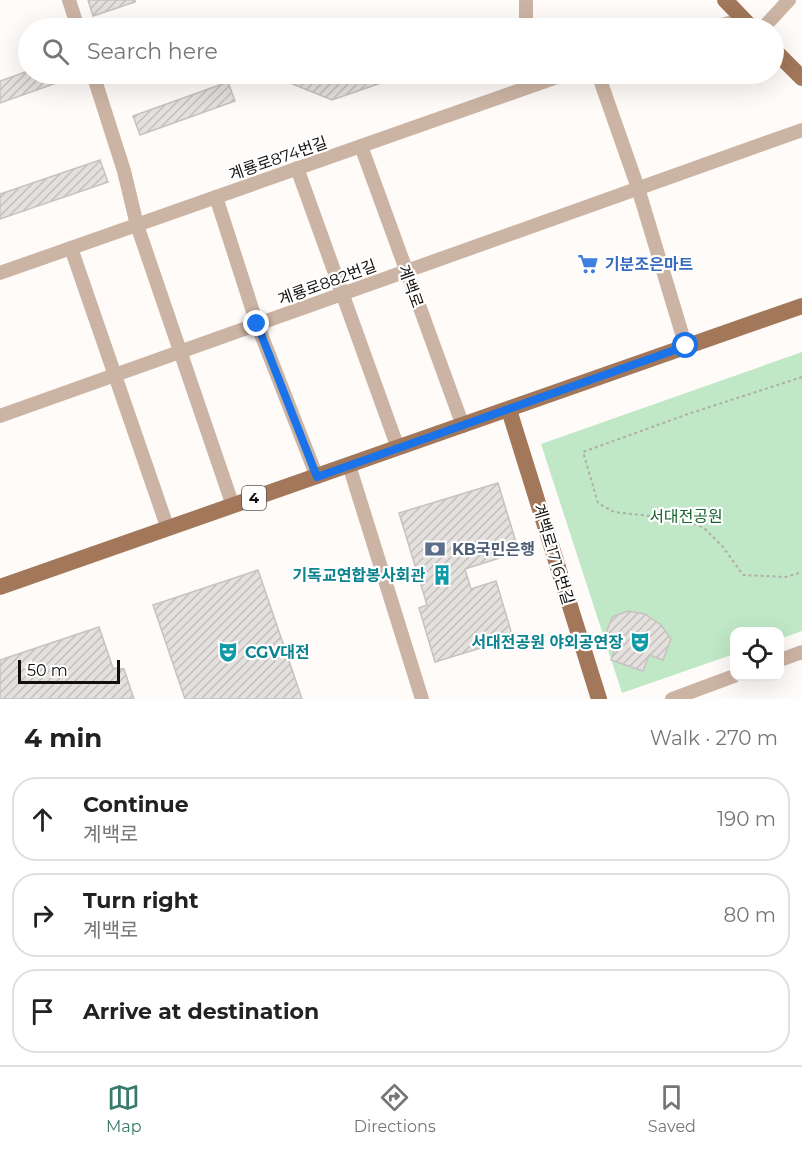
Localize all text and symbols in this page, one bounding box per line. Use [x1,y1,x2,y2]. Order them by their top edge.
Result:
search box [18,18,784,84]
icon: search [39,35,72,68]
text: Search here [87,38,218,65]
street label: 계룡로874번길 [226,133,330,184]
supermarket icon: 기분조은마트 [576,252,600,276]
place label: 기분조은마트 [605,255,694,274]
street label: 계룡로882번길 [275,256,379,309]
street label: 계백로 [394,262,427,310]
route end [243,310,269,336]
route start [672,332,698,358]
road number: 4 [242,486,266,510]
street label: 계백로1716번길 [529,501,578,607]
park label: 서대전공원 [649,507,723,526]
bank icon: KB국민은행 [423,537,447,561]
place label: KB국민은행 [452,540,535,559]
building icon: 기독교연합봉사회관 [430,563,454,587]
place label: 기독교연합봉사회관 [293,566,425,585]
map controls [730,627,784,681]
button: locate [730,627,784,681]
theatre icon: 서대전공원 야외공연장 [628,630,652,654]
place label: 서대전공원 야외공연장 [471,633,623,652]
theatre icon: CGV대전 [216,640,240,664]
place label: CGV대전 [245,643,310,662]
scale bar [18,657,120,684]
text: 50 m [27,661,68,680]
text: 4 min [24,722,102,754]
text: Walk · 270 m [650,726,778,750]
text: Continue [83,791,189,818]
icon: ahead [26,803,59,836]
text: 190 m [717,807,776,831]
text: 계백로 [83,822,138,846]
text: Turn right [83,887,198,914]
icon: right [26,899,59,932]
text: 80 m [724,903,776,927]
text: 계백로 [83,918,138,942]
icon: arrive [26,995,59,1028]
text: Arrive at destination [83,998,319,1025]
tab: Map [106,1081,142,1136]
tab: Directions [354,1081,436,1136]
tab: Saved [648,1081,696,1136]

